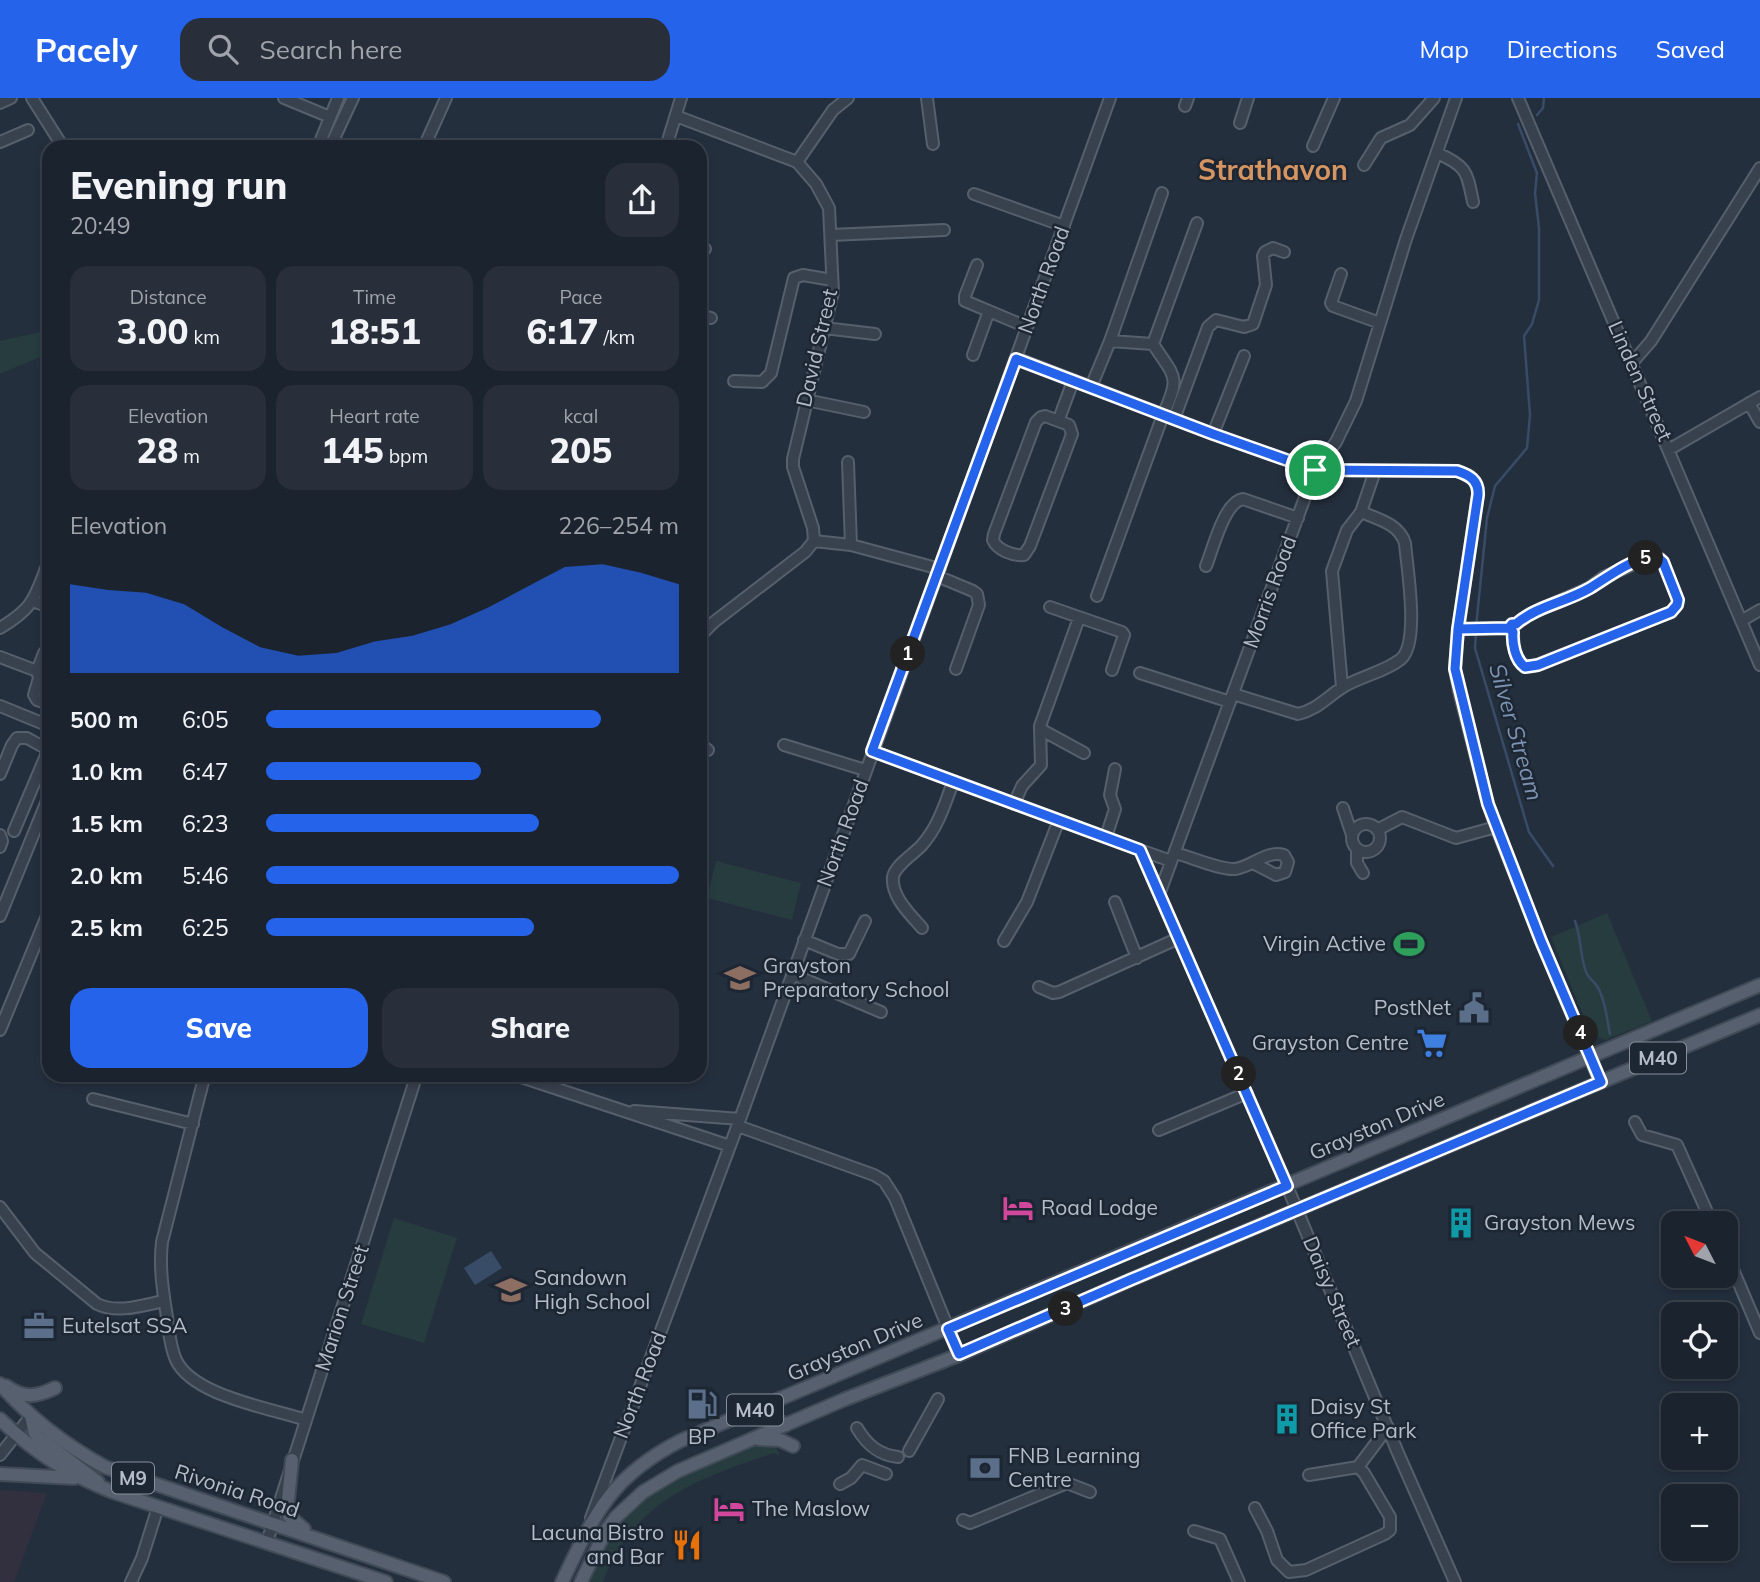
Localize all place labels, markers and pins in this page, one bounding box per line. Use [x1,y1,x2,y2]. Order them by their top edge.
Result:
pin [1285,440,1345,500]
pin: 5 [1628,540,1664,575]
pin: 1 [890,636,926,672]
sports icon: Virgin Active [1392,927,1426,961]
place label: Virgin Active [1263,930,1386,956]
place label: Grayston Preparatory School [763,952,950,1002]
school or university icon: Grayston Preparatory School [723,961,757,995]
public building icon: PostNet [1457,991,1491,1025]
place label: PostNet [1374,994,1451,1020]
pin: 4 [1564,1016,1598,1051]
supermarket icon: Grayston Centre [1415,1026,1449,1060]
place label: Grayston Centre [1252,1029,1409,1055]
pin: 2 [1222,1056,1256,1091]
hotel icon: Road Lodge [1001,1191,1035,1225]
place label: Road Lodge [1041,1194,1158,1220]
building icon: Grayston Mews [1444,1206,1478,1240]
place label: Grayston Mews [1484,1209,1635,1235]
place label: Sandown High School [534,1264,650,1314]
school or university icon: Sandown High School [494,1273,528,1307]
pin: 3 [1048,1292,1084,1326]
office icon: Eutelsat SSA [22,1309,56,1343]
place label: Eutelsat SSA [62,1312,188,1338]
fuel station icon: BP [685,1387,719,1421]
place label: Daisy St Office Park [1310,1393,1417,1443]
building icon: Daisy St Office Park [1270,1402,1304,1436]
place label: BP [688,1423,716,1449]
place label: FNB Learning Centre [1008,1442,1141,1492]
bank icon: FNB Learning Centre [968,1451,1002,1485]
hotel icon: The Maslow [712,1492,746,1526]
place label: The Maslow [752,1495,870,1521]
place label: Lacuna Bistro and Bar [531,1519,664,1569]
restaurant icon: Lacuna Bistro and Bar [670,1528,704,1562]

